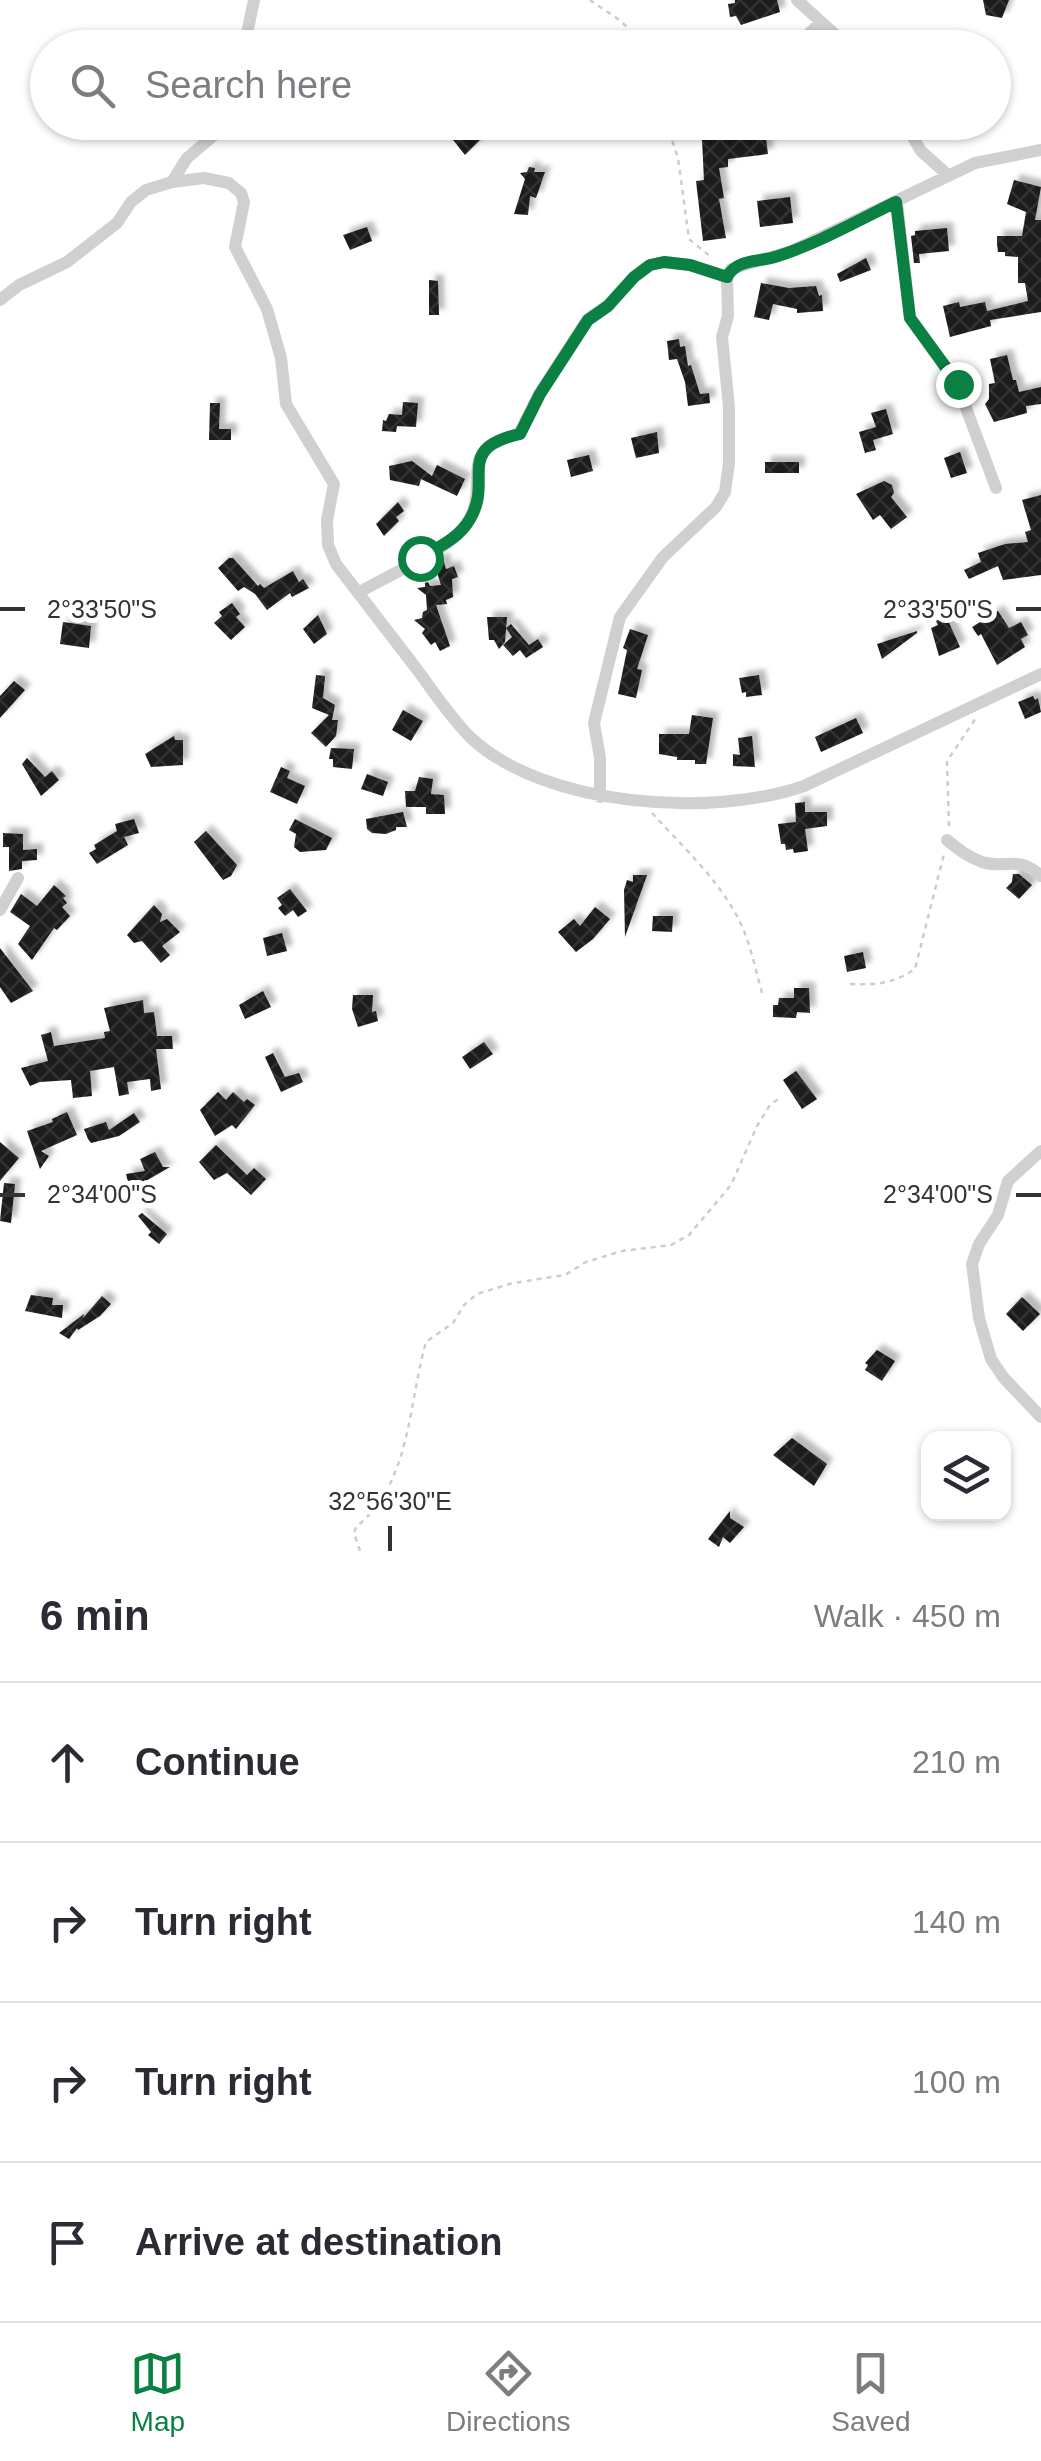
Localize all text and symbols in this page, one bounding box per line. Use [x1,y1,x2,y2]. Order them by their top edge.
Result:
search box [30,30,1011,140]
icon: search [65,58,120,113]
text: Search here [145,64,352,106]
route end [936,362,982,408]
route start [398,536,444,582]
text: 2°33'50"S [47,595,157,623]
text: 2°33'50"S [883,595,993,623]
text: 2°34'00"S [47,1180,157,1208]
text: 2°34'00"S [883,1180,993,1208]
map controls [921,1431,1011,1521]
button: layers [921,1431,1011,1521]
text: 32°56'30"E [328,1487,452,1515]
text: 6 min [40,1592,150,1639]
text: Walk · 450 m [814,1598,1001,1634]
icon: ahead [40,1735,95,1790]
text: Continue [135,1741,300,1783]
text: 210 m [912,1744,1001,1780]
icon: right [40,1895,95,1950]
text: Turn right [135,1901,312,1943]
text: 140 m [912,1904,1001,1940]
icon: right [40,2055,95,2110]
text: Turn right [135,2061,312,2103]
text: 100 m [912,2064,1001,2100]
icon: arrive [40,2215,95,2270]
text: Arrive at destination [135,2221,502,2263]
tab: Map [130,2346,185,2438]
tab: Directions [446,2346,571,2438]
tab: Saved [831,2346,911,2438]

